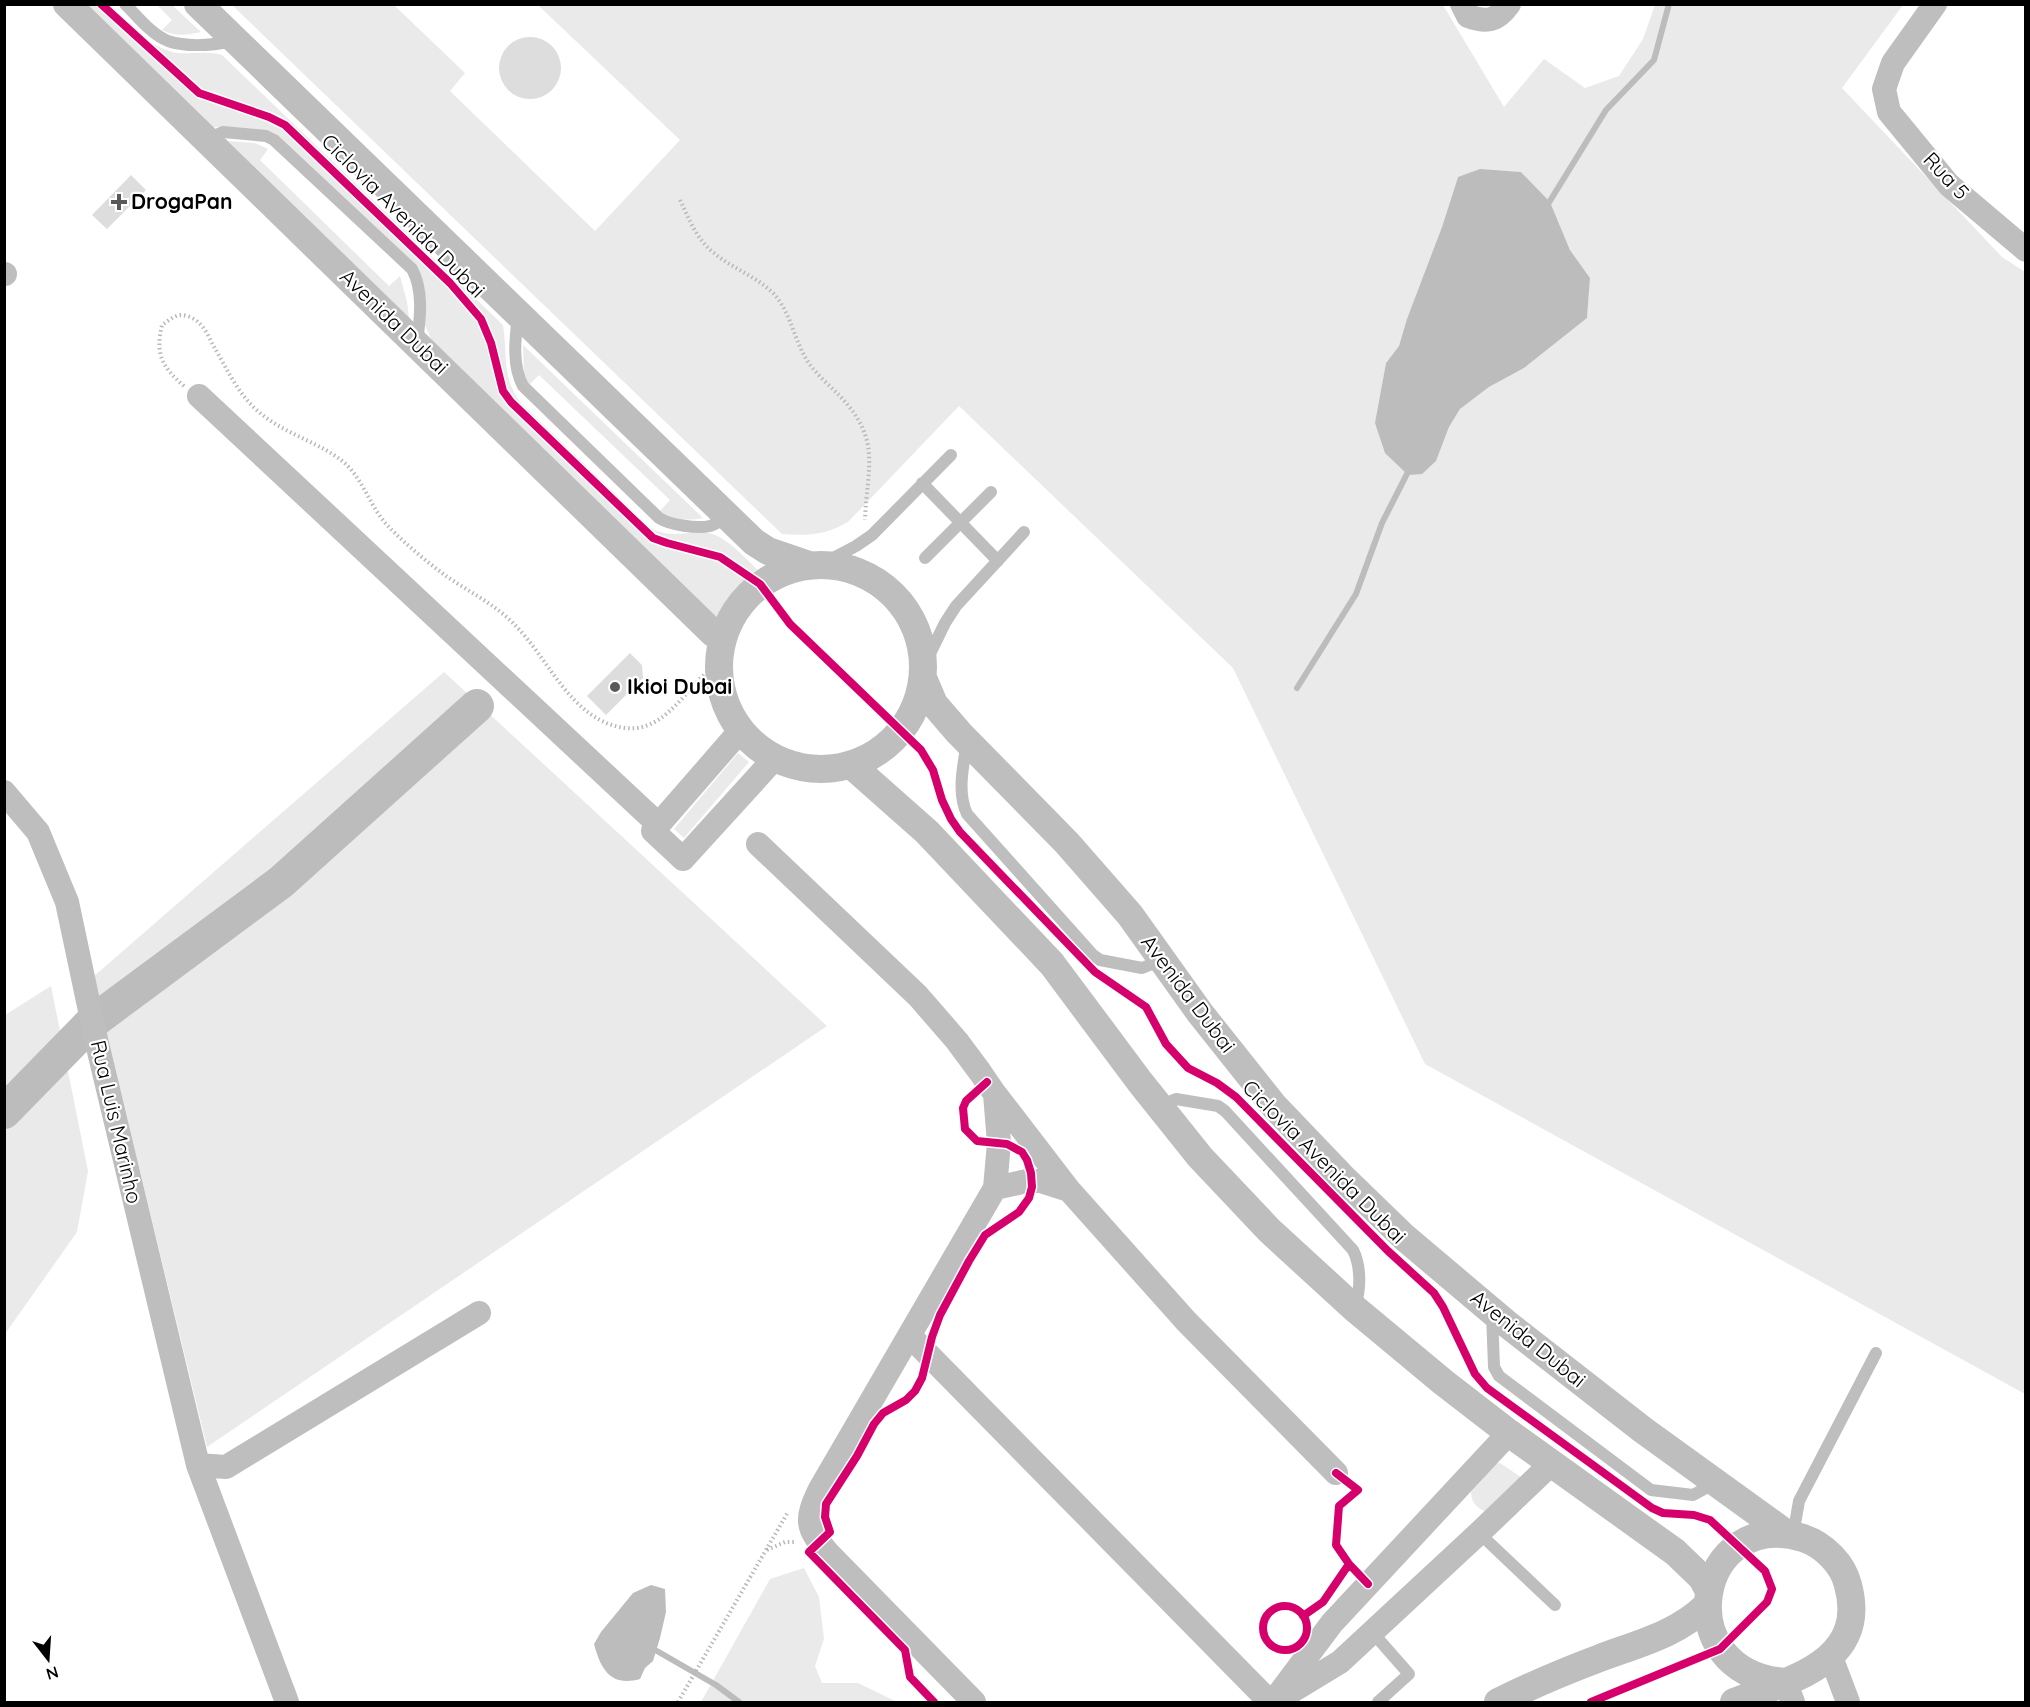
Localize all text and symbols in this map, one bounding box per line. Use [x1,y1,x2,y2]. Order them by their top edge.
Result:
street label: Ciclovia Avenida Dubai [316,128,491,303]
street label: Rua 5 [1918,146,1975,205]
place label: DrogaPan [131,188,233,214]
marker: DrogaPan [112,195,126,209]
street label: Avenida Dubai [335,263,454,379]
place label: Ikioi Dubai [627,673,732,699]
marker: Ikioi Dubai [608,680,622,694]
street label: Avenida Dubai [1136,929,1242,1057]
street label: Rua Luis Marinho [86,1038,148,1206]
street label: Ciclovia Avenida Dubai [1237,1074,1412,1249]
street label: Avenida Dubai [1466,1284,1591,1393]
north arrow [18,1629,78,1689]
text: N [44,1662,61,1685]

